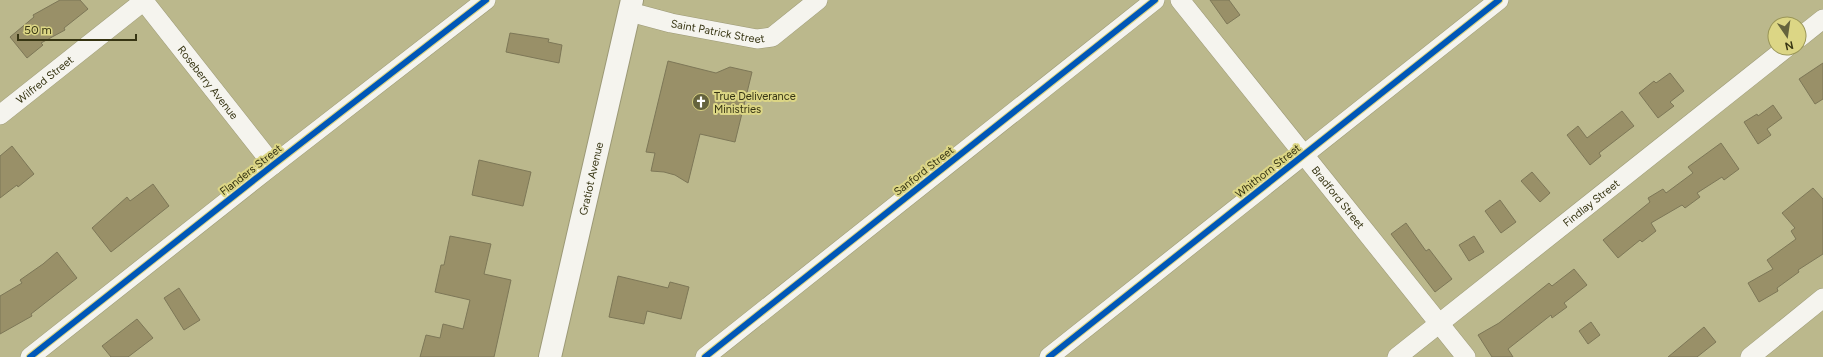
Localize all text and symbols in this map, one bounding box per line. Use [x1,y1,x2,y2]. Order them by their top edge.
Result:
scale bar [18,16,136,42]
north arrow [1767,16,1807,56]
street label: Saint Patrick Street [670,17,765,46]
text: 50 m [24,23,52,37]
text: N [1784,38,1795,53]
street label: Roseberry Avenue [175,43,241,122]
street label: Wilfred Street [13,53,76,106]
place label: True Deliverance Ministries [714,90,796,116]
church icon: True Deliverance Ministries [691,92,711,112]
street label: Gratiot Avenue [576,141,606,217]
street label: Whithorn Street [1233,141,1303,201]
street label: Flanders Street [217,142,285,198]
street label: Sanford Street [891,144,957,198]
street label: Bradford Street [1309,163,1367,231]
street label: Findlay Street [1560,176,1622,229]

